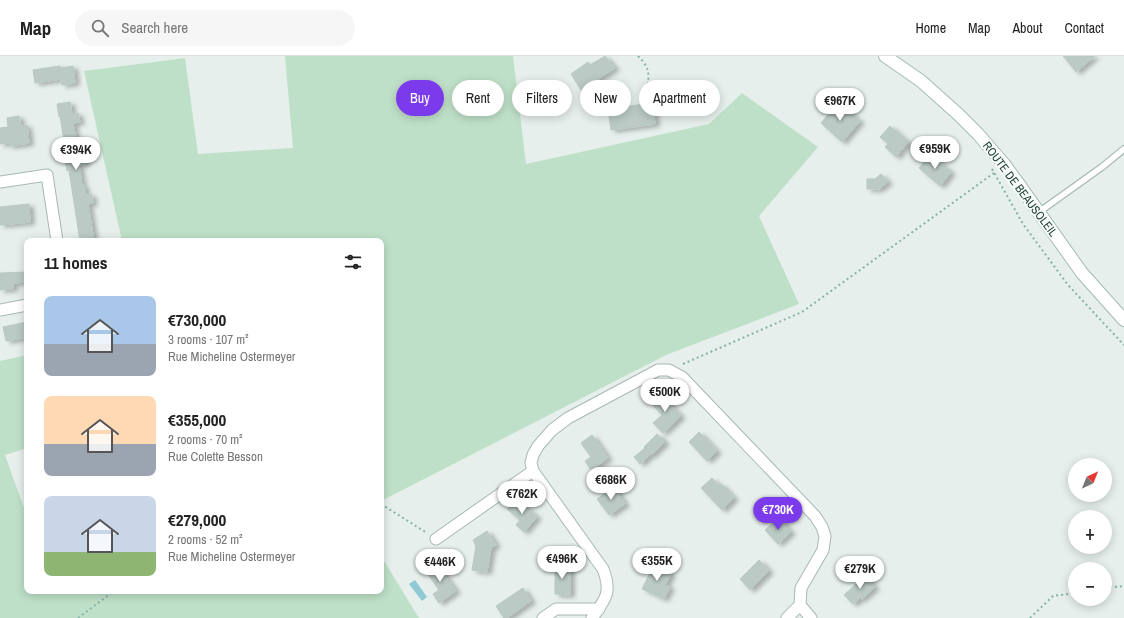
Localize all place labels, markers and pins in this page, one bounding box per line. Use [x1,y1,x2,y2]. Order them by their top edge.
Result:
pin: €967K [812,88,868,122]
pin: €959K [907,136,963,170]
pin: €394K [48,137,104,171]
pin: €500K [637,379,693,413]
pin: €686K [583,467,639,501]
pin: €762K [494,481,550,515]
pin: €730K [750,497,806,531]
pin: €496K [534,546,590,580]
pin: €355K [629,548,685,582]
pin: €446K [412,549,468,583]
pin: €279K [832,556,888,590]

